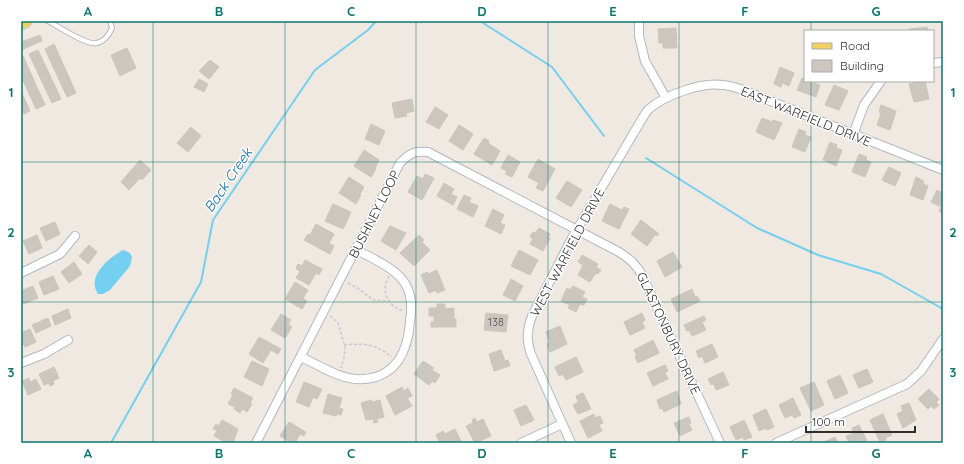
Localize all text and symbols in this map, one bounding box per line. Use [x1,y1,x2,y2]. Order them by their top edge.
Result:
text: A [84,3,93,19]
text: B [215,3,223,19]
text: C [347,3,355,19]
text: D [477,3,487,19]
text: E [609,3,617,19]
text: F [741,3,749,19]
text: G [871,3,881,19]
legend [804,30,934,82]
text: Road [840,38,870,53]
text: Building [840,58,884,73]
street label: EAST WARFIELD DRIVE [739,83,873,149]
text: 1 [8,84,14,100]
text: 1 [950,84,956,100]
water label: Back Creek [200,143,257,216]
street label: BUSHNEY LOOP [345,167,403,261]
street label: WEST WARFIELD DRIVE [526,185,608,319]
text: 2 [7,224,15,240]
text: 2 [949,224,957,240]
street label: GLASTONBURY DRIVE [634,269,704,397]
house number: 138 [488,315,504,329]
text: 3 [8,364,15,380]
text: 3 [950,364,957,380]
scale bar [806,408,915,434]
text: 100 m [812,414,845,429]
text: A [84,445,93,461]
text: B [215,445,223,461]
text: C [347,445,355,461]
text: D [477,445,487,461]
text: E [609,445,617,461]
text: F [741,445,749,461]
text: G [871,445,881,461]

